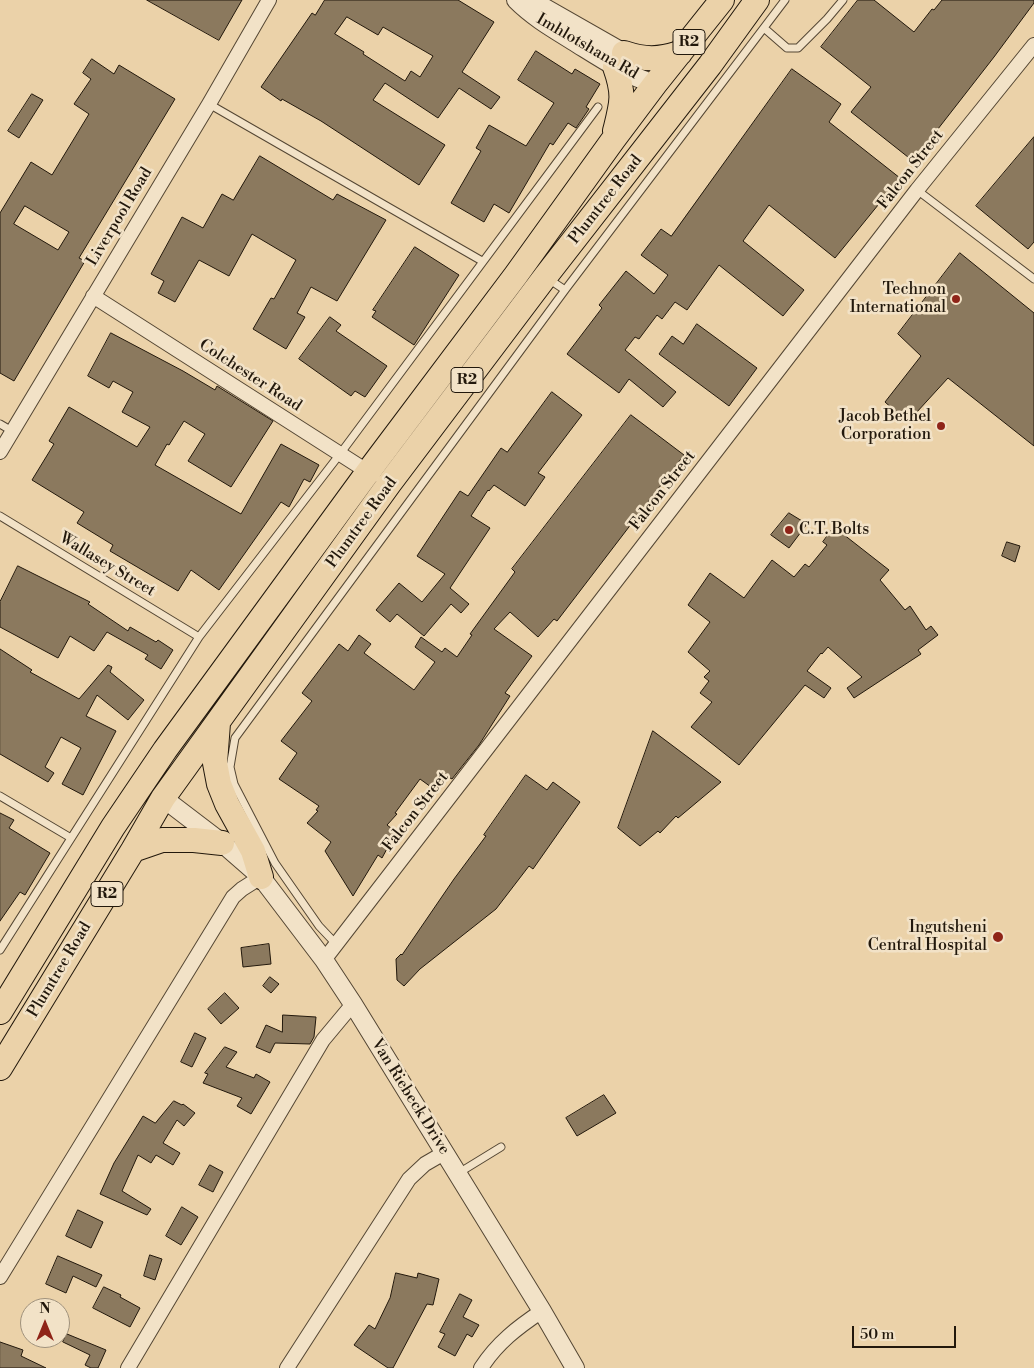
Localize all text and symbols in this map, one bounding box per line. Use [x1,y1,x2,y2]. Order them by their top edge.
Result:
street label: Imhlotshana Rd [533,10,641,84]
road number: R2 [673,30,705,54]
street label: Falcon Street [874,126,948,214]
street label: Plumtree Road [565,152,647,248]
street label: Liverpool Road [83,164,157,270]
place label: Technon International [850,280,946,318]
marker: Technon International [950,293,962,305]
street label: Colchester Road [195,336,305,416]
road number: R2 [451,368,483,392]
place label: Jacob Bethel Corporation [839,407,931,445]
marker: Jacob Bethel Corporation [935,420,947,432]
street label: Falcon Street [626,447,700,535]
street label: Plumtree Road [323,474,401,572]
place label: C.T. Bolts [799,520,869,540]
marker: C.T. Bolts [783,524,795,536]
street label: Wallasey Street [55,529,159,601]
street label: Falcon Street [379,768,453,856]
road number: R2 [91,882,123,906]
place label: Ingutsheni Central Hospital [868,918,987,956]
street label: Plumtree Road [24,919,96,1021]
marker: Ingutsheni Central Hospital [991,930,1005,944]
street label: Van Riebeck Drive [367,1035,453,1159]
north arrow [20,1298,70,1348]
text: N [39,1300,51,1318]
scale bar [854,1316,958,1348]
text: 50 m [860,1325,894,1344]

